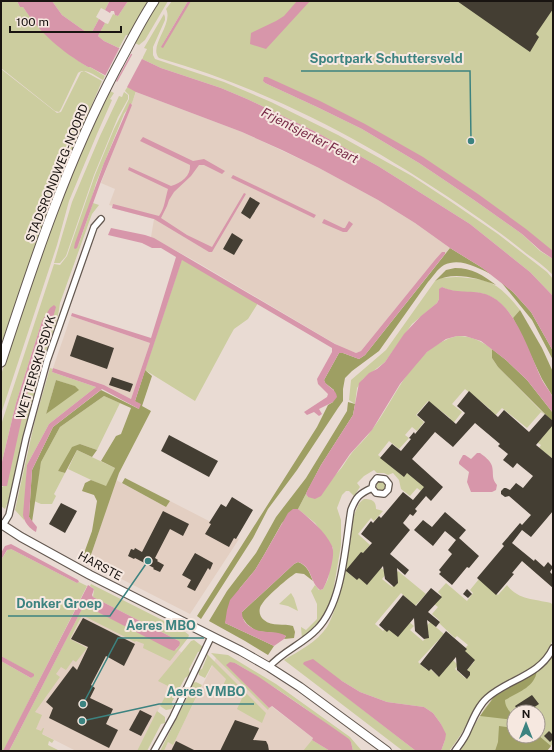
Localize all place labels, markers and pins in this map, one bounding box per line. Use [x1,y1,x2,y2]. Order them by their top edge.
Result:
callout: Sportpark Schuttersveld [301,46,470,71]
callout: Donker Groep [8,591,110,616]
callout: Aeres MBO [118,613,204,638]
callout: Aeres VMBO [159,679,254,704]

